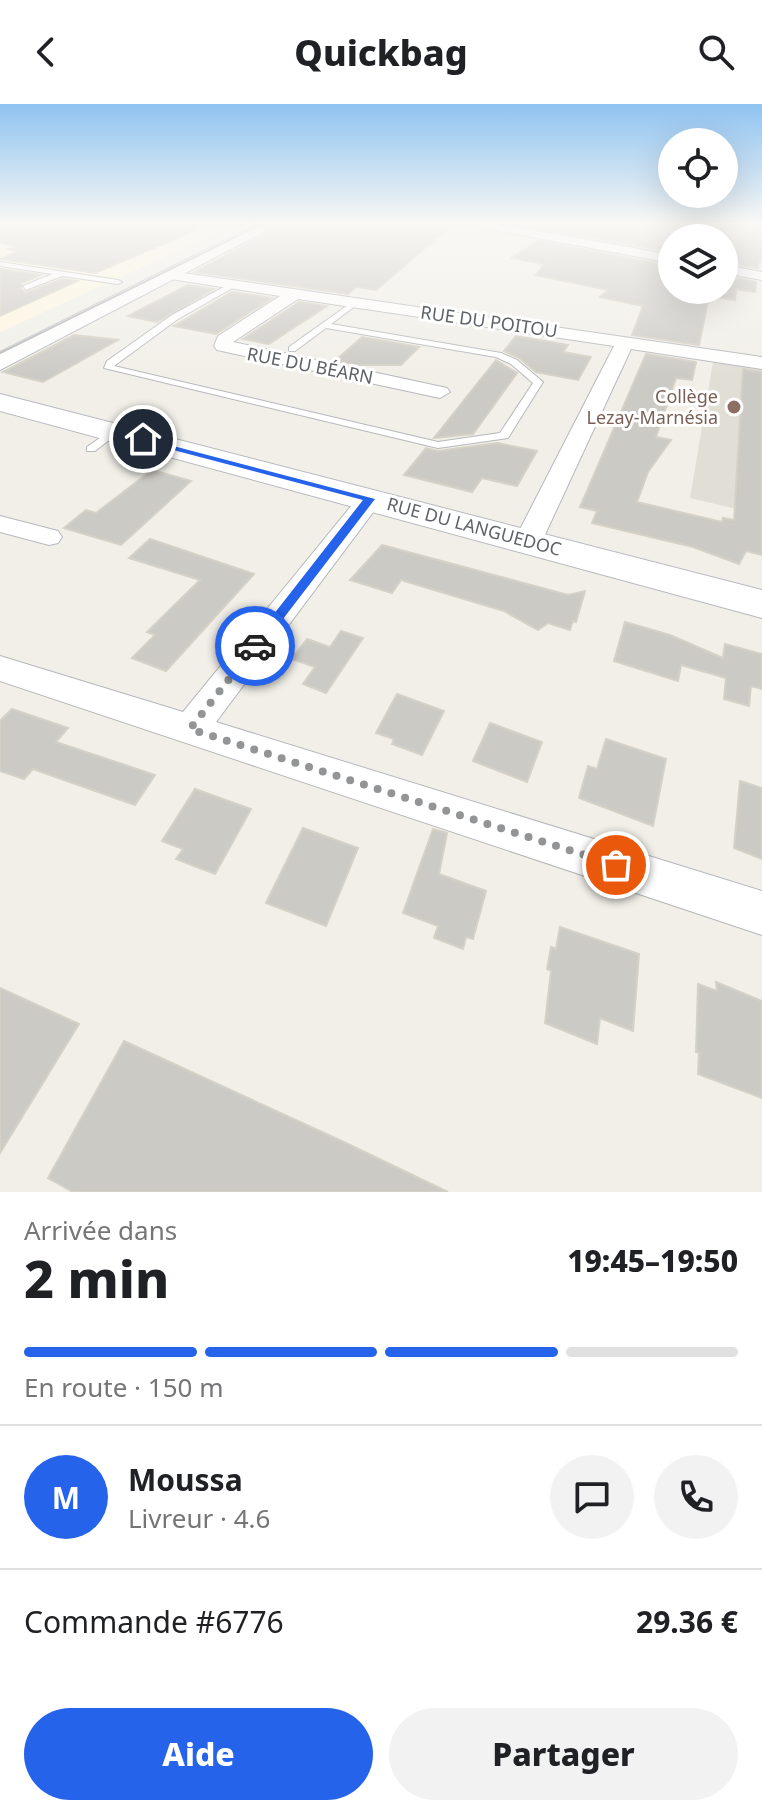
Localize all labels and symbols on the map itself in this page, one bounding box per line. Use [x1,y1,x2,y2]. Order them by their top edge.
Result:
street label: RUE DU POITOU [419,300,559,342]
street label: RUE DU BÉARN [245,341,375,389]
place label: Collège Lezay-Marnésia [587,384,718,429]
marker: Collège Lezay-Marnésia [725,398,743,416]
pin [109,405,177,473]
street label: RUE DU LANGUEDOC [384,491,564,561]
courier [215,606,295,686]
pin [582,831,650,899]

